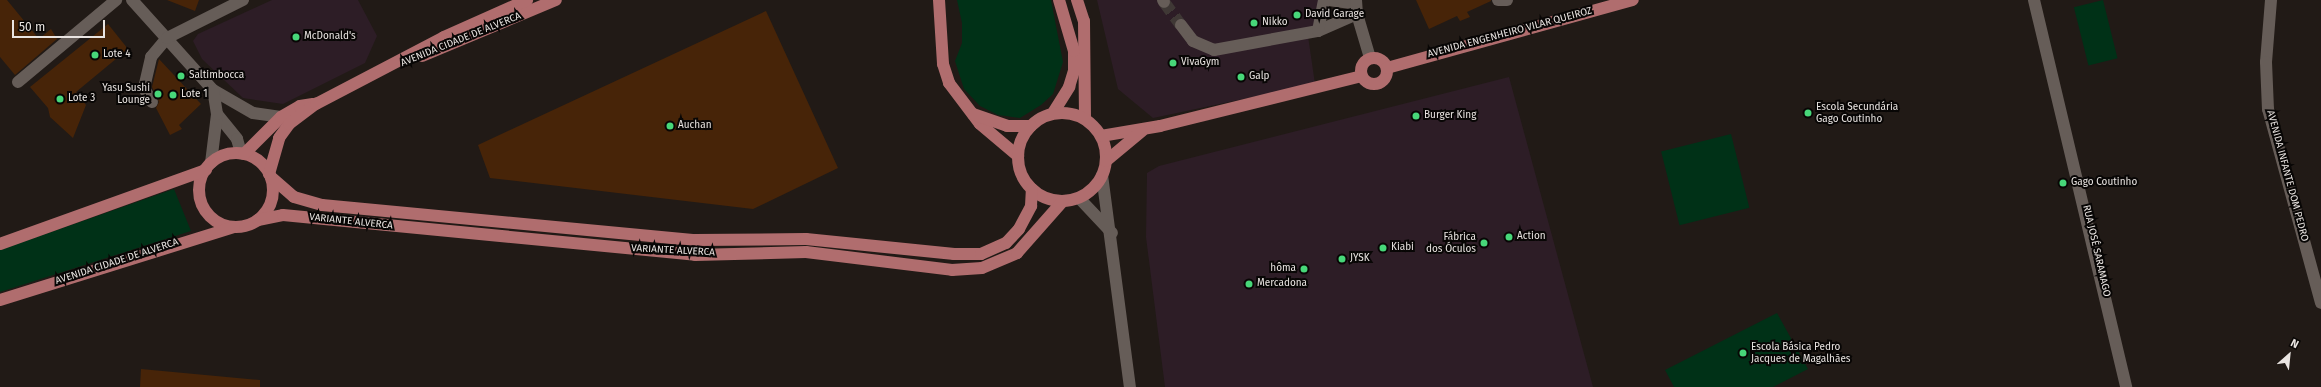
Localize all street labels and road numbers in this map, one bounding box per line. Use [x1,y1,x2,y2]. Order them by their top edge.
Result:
street label: AVENIDA ENGENHEIRO VILAR QUEIROZ [1426,5,1594,61]
street label: AVENIDA CIDADE DE ALVERCA [399,10,523,70]
street label: AVENIDA INFANTE DOM PEDRO [2264,109,2310,243]
street label: RUA JOSÉ SARAMAGO [2080,204,2112,298]
street label: VARIANTE ALVERCA [309,212,393,232]
street label: AVENIDA CIDADE DE ALVERCA [54,236,180,288]
street label: VARIANTE ALVERCA [631,243,715,259]

